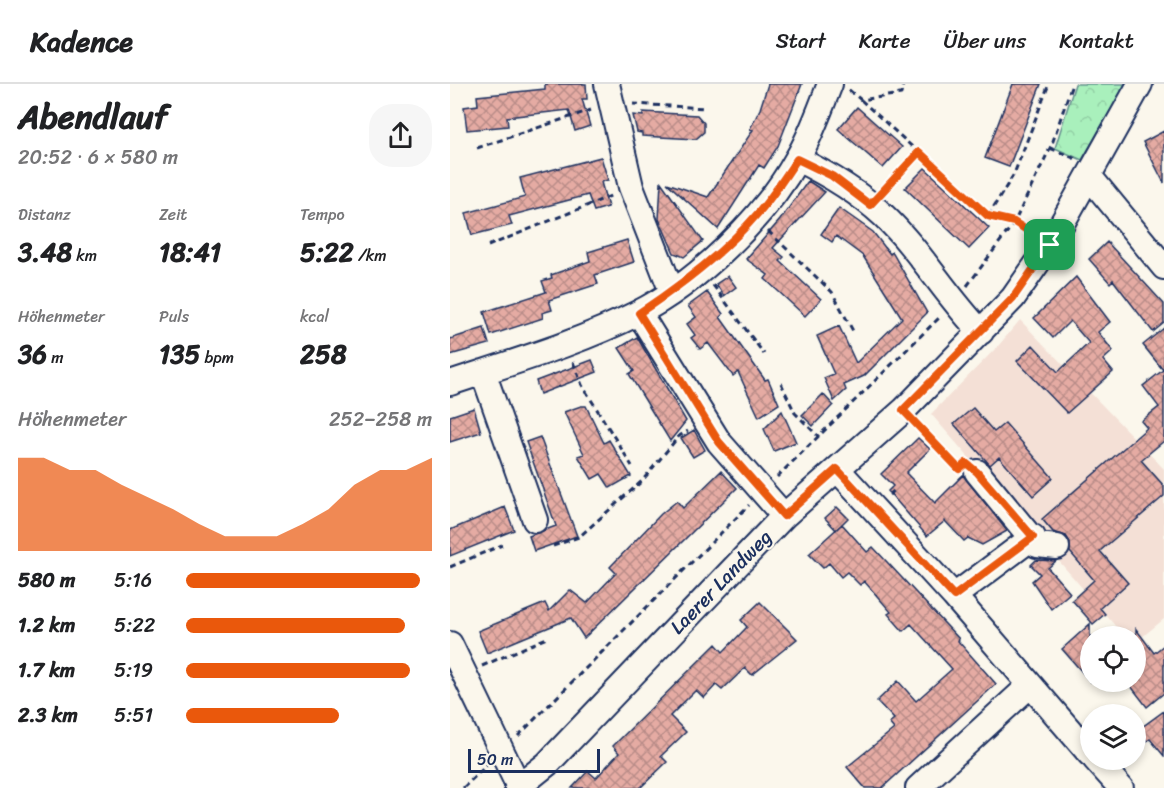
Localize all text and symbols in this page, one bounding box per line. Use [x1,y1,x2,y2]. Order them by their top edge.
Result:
text: Kadence [30,17,133,66]
text: Start [776,22,826,60]
text: Karte [859,22,911,60]
text: Über uns [944,22,1026,60]
text: Kontakt [1059,22,1134,60]
text: Abendlauf [18,88,168,146]
button: share [369,104,432,167]
text: 20:52 · 6 × 580 m [18,140,178,175]
text: Distanz [18,200,71,229]
text: Zeit [159,200,187,229]
text: Tempo [300,200,345,229]
pin [1024,219,1075,270]
icon: arrive [1033,228,1066,261]
text: 3.48 [18,229,72,275]
text: 18:41 [159,229,221,275]
text: 5:22 [300,229,354,275]
text: km [72,241,97,270]
text: /km [354,241,387,270]
text: Höhenmeter [18,302,104,331]
text: Puls [159,302,189,331]
text: kcal [300,302,329,331]
text: 36 [18,331,47,377]
text: 135 [159,331,200,377]
text: 258 [300,331,347,377]
text: m [47,343,64,372]
text: bpm [200,343,234,372]
text: Höhenmeter [18,402,126,437]
text: 252–258 m [329,402,432,437]
street label: Laerer Landweg [661,521,781,643]
text: 580 m [18,563,75,598]
text: 5:16 [114,563,152,598]
text: 1.2 km [18,608,75,643]
text: 5:22 [114,608,155,643]
map controls [1080,626,1146,770]
button: locate [1080,626,1146,692]
text: 1.7 km [18,653,75,688]
text: 5:19 [114,653,153,688]
text: 2.3 km [18,698,78,733]
text: 5:51 [114,698,153,733]
button: layers [1080,704,1146,770]
text: 50 m [477,745,513,774]
scale bar [468,746,600,774]

